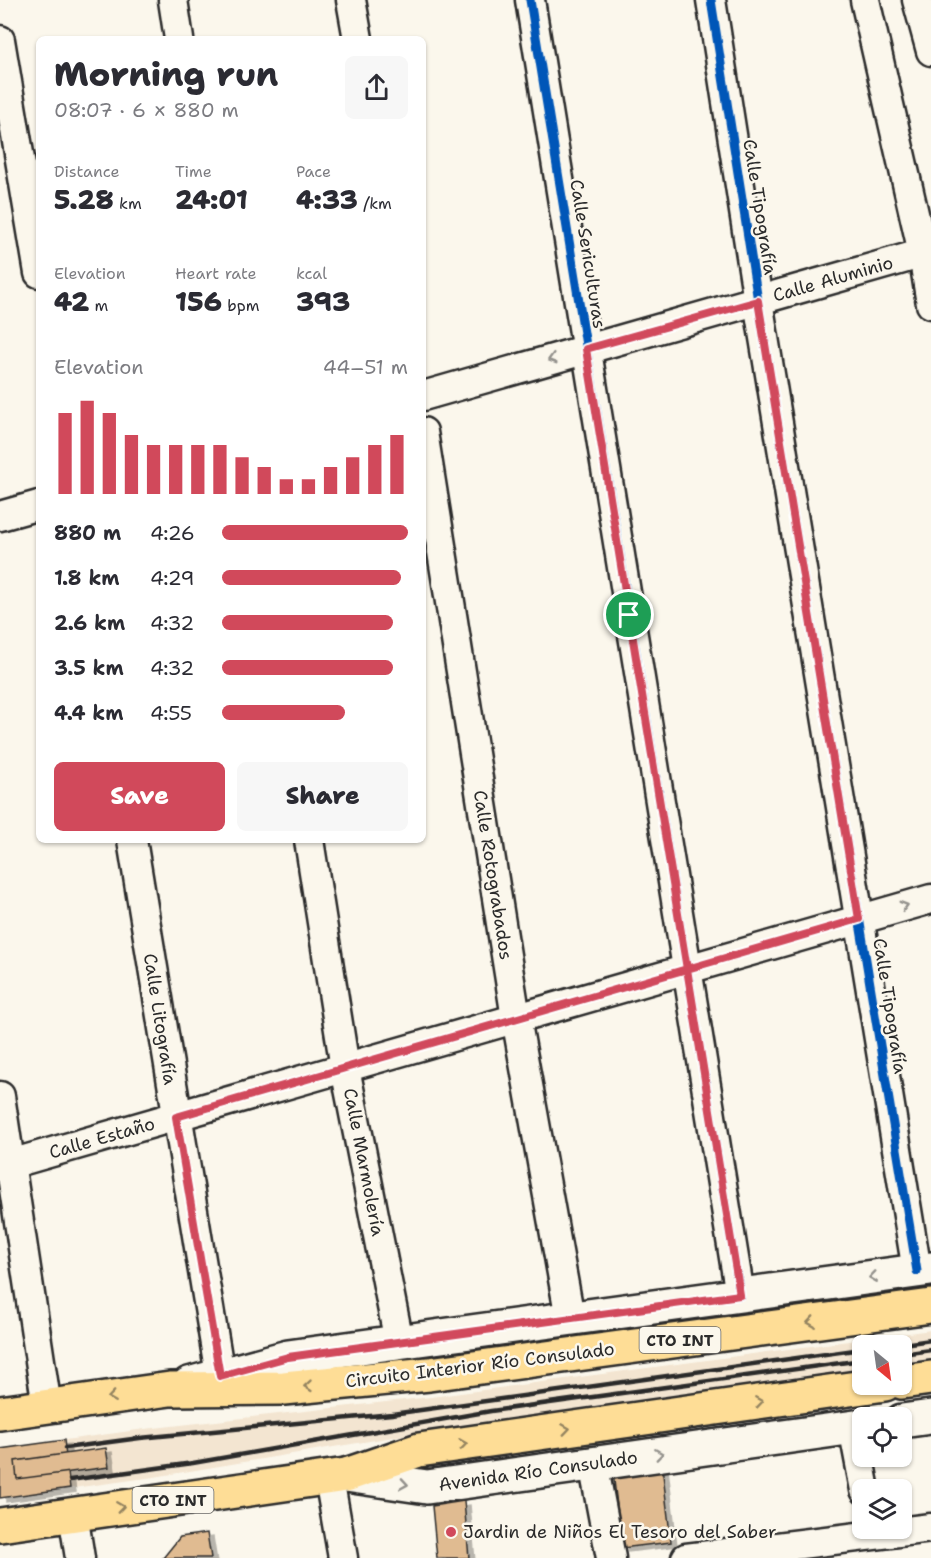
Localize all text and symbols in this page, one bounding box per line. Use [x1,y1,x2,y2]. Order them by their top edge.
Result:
text: Morning run [54,52,278,97]
button: share [345,56,408,119]
text: 08:07 · 6 × 880 m [54,97,239,123]
street label: Calle Tipografía [737,137,783,277]
text: Distance [54,161,120,182]
text: Time [175,161,212,182]
text: Pace [296,161,331,182]
street label: Calle Sericulturas [564,178,612,330]
text: 5.28 [54,182,114,217]
text: 24:01 [175,182,248,217]
text: 4:33 [296,182,358,217]
text: km [114,193,142,214]
text: /km [358,193,392,214]
street label: Calle Aluminio [770,250,896,308]
text: Elevation [54,263,126,284]
text: Heart rate [175,263,257,284]
text: kcal [296,263,327,284]
text: 42 [54,284,89,319]
text: 156 [175,284,222,319]
text: 393 [296,284,350,319]
text: m [89,295,108,316]
text: bpm [222,295,260,316]
one-way arrow [547,352,557,364]
text: Elevation [54,354,144,380]
text: 44–51 m [323,354,408,380]
text: 880 m [54,520,121,546]
text: 4:26 [150,520,195,546]
text: 1.8 km [54,565,120,591]
text: 4:29 [150,565,195,591]
pin [603,589,654,640]
icon: arrive [612,598,645,631]
text: 2.6 km [54,610,125,636]
text: 4:32 [150,610,194,636]
text: 3.5 km [54,655,124,681]
text: 4:32 [150,655,194,681]
text: 4.4 km [54,700,123,726]
text: 4:55 [150,700,192,726]
button: Save [54,762,225,831]
button: Share [237,762,408,831]
street label: Calle Rotograbados [468,789,518,961]
one-way arrow [898,901,908,914]
street label: Calle Tipografía [867,936,913,1076]
street label: Calle Litografía [138,952,182,1086]
street label: Calle Marmolería [338,1086,390,1238]
street label: Calle Estaño [46,1111,158,1165]
one-way arrow [868,1270,878,1283]
one-way arrow [806,1316,815,1328]
road number: CTO INT [640,1327,720,1353]
north arrow [852,1335,912,1395]
map controls [852,1335,912,1539]
street label: Circuito Interior Río Consulado [344,1337,616,1393]
one-way arrow [303,1379,313,1392]
one-way arrow [108,1391,117,1403]
one-way arrow [754,1397,763,1409]
button: locate [852,1407,912,1467]
one-way arrow [561,1424,570,1436]
one-way arrow [459,1438,468,1450]
street label: Avenida Río Consulado [437,1445,639,1497]
one-way arrow [655,1448,664,1461]
one-way arrow [399,1477,409,1490]
button: layers [852,1479,912,1539]
road number: CTO INT [132,1487,213,1513]
one-way arrow [116,1502,125,1514]
place label: Jardin de Niños El Tesoro del Saber [463,1520,776,1544]
marker: Jardin de Niños El Tesoro del Saber [444,1525,458,1539]

